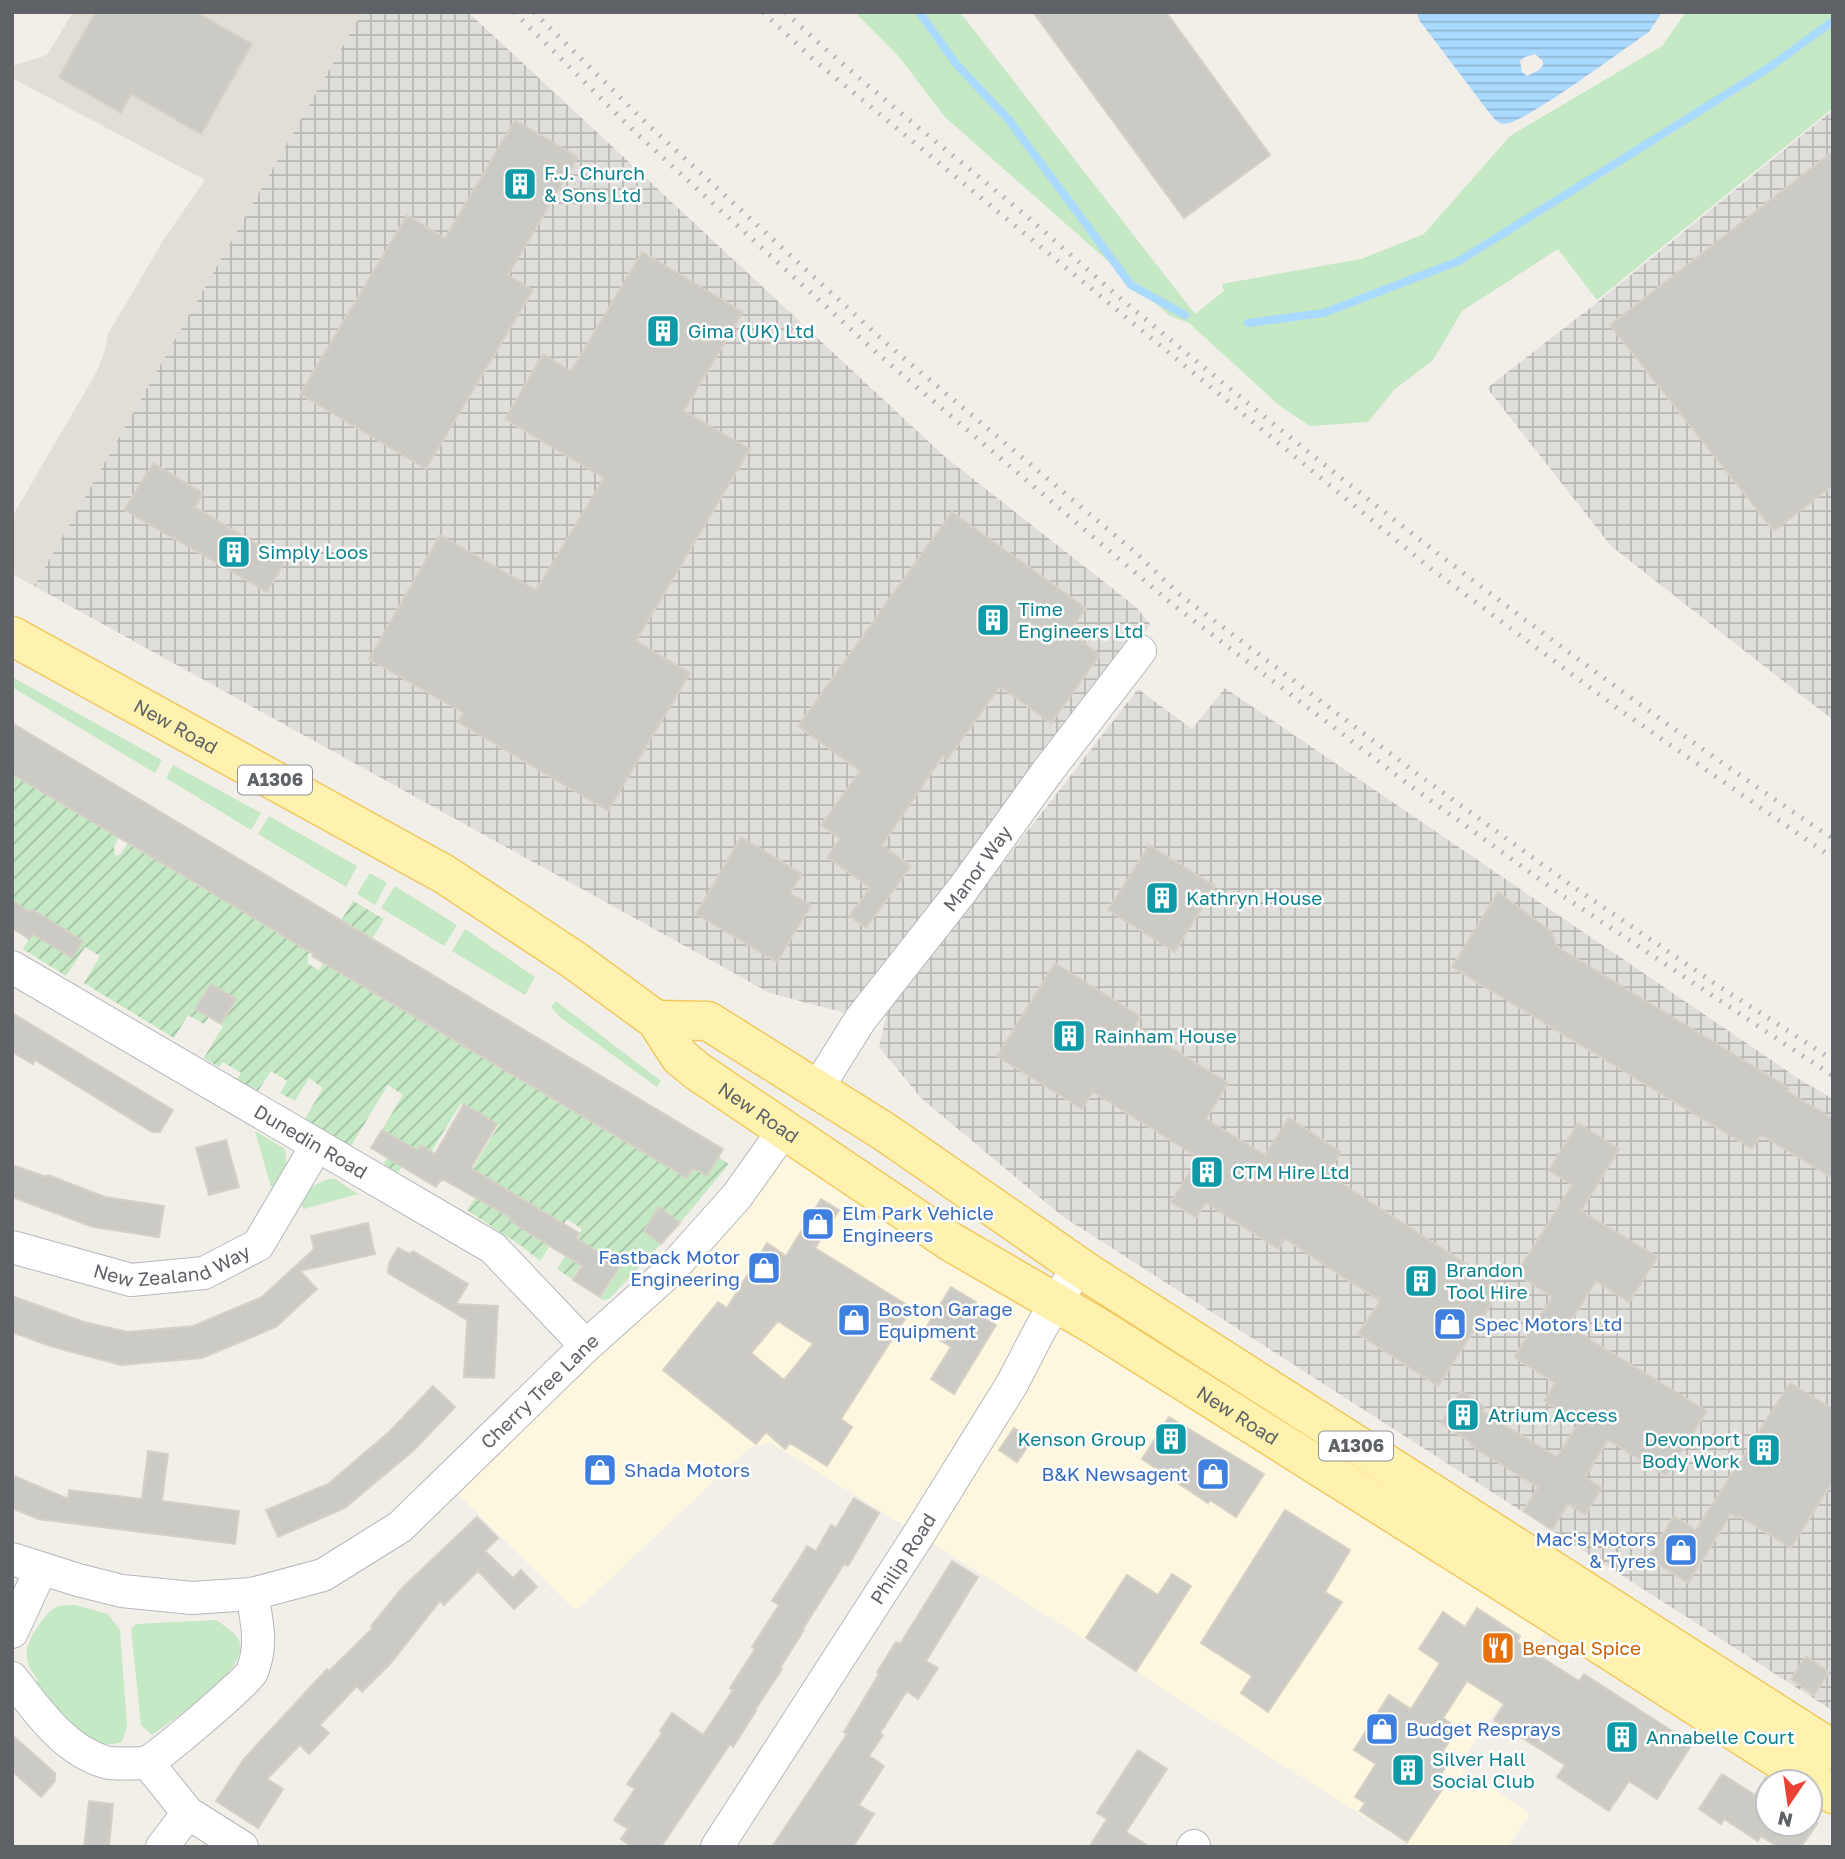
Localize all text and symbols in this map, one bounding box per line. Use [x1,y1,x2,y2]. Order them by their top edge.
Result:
place label: F.J. Church & Sons Ltd [544,161,645,206]
building icon: F.J. Church & Sons Ltd [501,165,539,203]
building icon: Gima (UK) Ltd [644,312,682,350]
place label: Gima (UK) Ltd [688,319,815,342]
building icon: Simply Loos [215,533,253,571]
place label: Simply Loos [258,540,368,563]
place label: Time Engineers Ltd [1018,597,1144,642]
building icon: Time Engineers Ltd [974,601,1012,639]
street label: New Road [130,694,222,758]
road number: A1306 [238,766,312,794]
street label: Manor Way [938,820,1016,916]
building icon: Kathryn House [1143,879,1181,917]
place label: Kathryn House [1186,886,1322,909]
building icon: Rainham House [1050,1017,1088,1055]
place label: Rainham House [1094,1024,1237,1047]
street label: New Road [714,1077,803,1147]
street label: Dunedin Road [250,1099,372,1183]
building icon: CTM Hire Ltd [1188,1153,1226,1191]
place label: CTM Hire Ltd [1232,1160,1349,1183]
place label: Elm Park Vehicle Engineers [842,1201,994,1246]
shop icon: Elm Park Vehicle Engineers [799,1205,837,1243]
street label: New Zealand Way [91,1239,254,1291]
place label: Fastback Motor Engineering [598,1245,741,1290]
shop icon: Fastback Motor Engineering [745,1249,783,1287]
place label: Brandon Tool Hire [1446,1258,1527,1303]
building icon: Brandon Tool Hire [1402,1262,1440,1300]
place label: Boston Garage Equipment [878,1297,1012,1342]
shop icon: Boston Garage Equipment [835,1301,873,1339]
shop icon: Spec Motors Ltd [1431,1305,1469,1343]
place label: Spec Motors Ltd [1474,1312,1623,1335]
street label: Cherry Tree Lane [476,1329,603,1453]
street label: New Road [1193,1381,1283,1449]
building icon: Atrium Access [1444,1396,1482,1434]
place label: Atrium Access [1488,1403,1618,1426]
building icon: Kenson Group [1152,1420,1190,1458]
place label: Kenson Group [1017,1427,1146,1450]
place label: Devonport Body Work [1642,1427,1740,1472]
building icon: Devonport Body Work [1745,1431,1783,1469]
road number: A1306 [1319,1432,1393,1461]
shop icon: Shada Motors [581,1451,619,1489]
shop icon: B&K Newsagent [1194,1455,1232,1493]
place label: Shada Motors [624,1458,750,1481]
place label: B&K Newsagent [1041,1462,1188,1485]
street label: Philip Road [865,1509,940,1608]
place label: Mac's Motors & Tyres [1536,1527,1656,1572]
shop icon: Mac's Motors & Tyres [1662,1531,1700,1569]
restaurant icon: Bengal Spice [1479,1629,1517,1667]
place label: Bengal Spice [1522,1636,1641,1659]
shop icon: Budget Resprays [1363,1710,1401,1748]
place label: Budget Resprays [1406,1717,1561,1740]
building icon: Annabelle Court [1603,1718,1641,1756]
place label: Annabelle Court [1646,1725,1795,1748]
place label: Silver Hall Social Club [1432,1747,1535,1792]
building icon: Silver Hall Social Club [1389,1751,1427,1789]
north arrow [1754,1768,1824,1838]
text: N [1775,1807,1795,1833]

